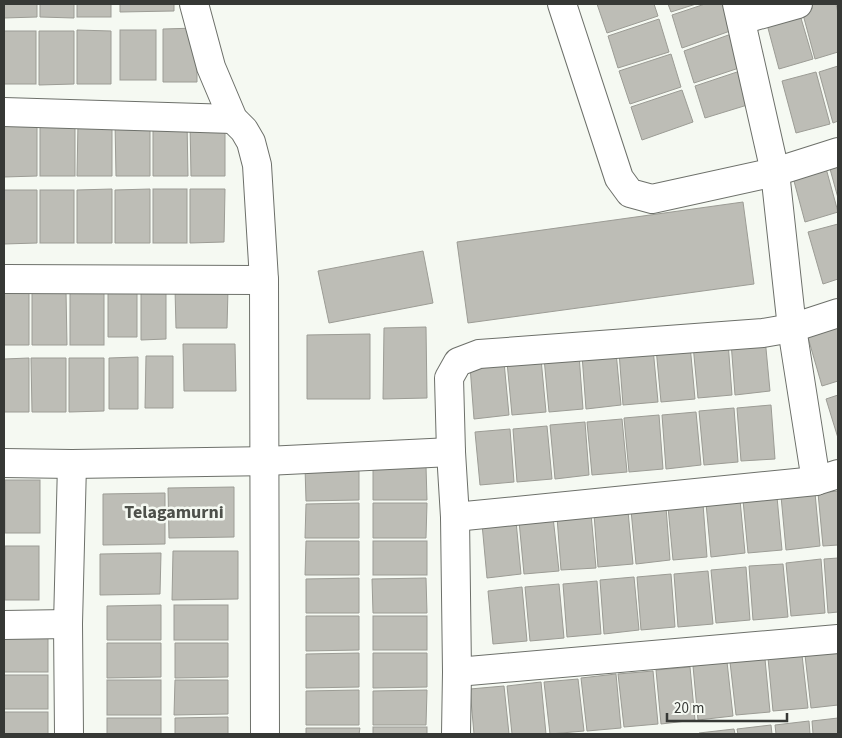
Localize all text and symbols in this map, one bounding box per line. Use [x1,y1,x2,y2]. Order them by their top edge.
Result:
district label: Telagamurni [124,500,224,525]
scale bar [667,690,787,722]
text: 20 m [674,698,704,719]

